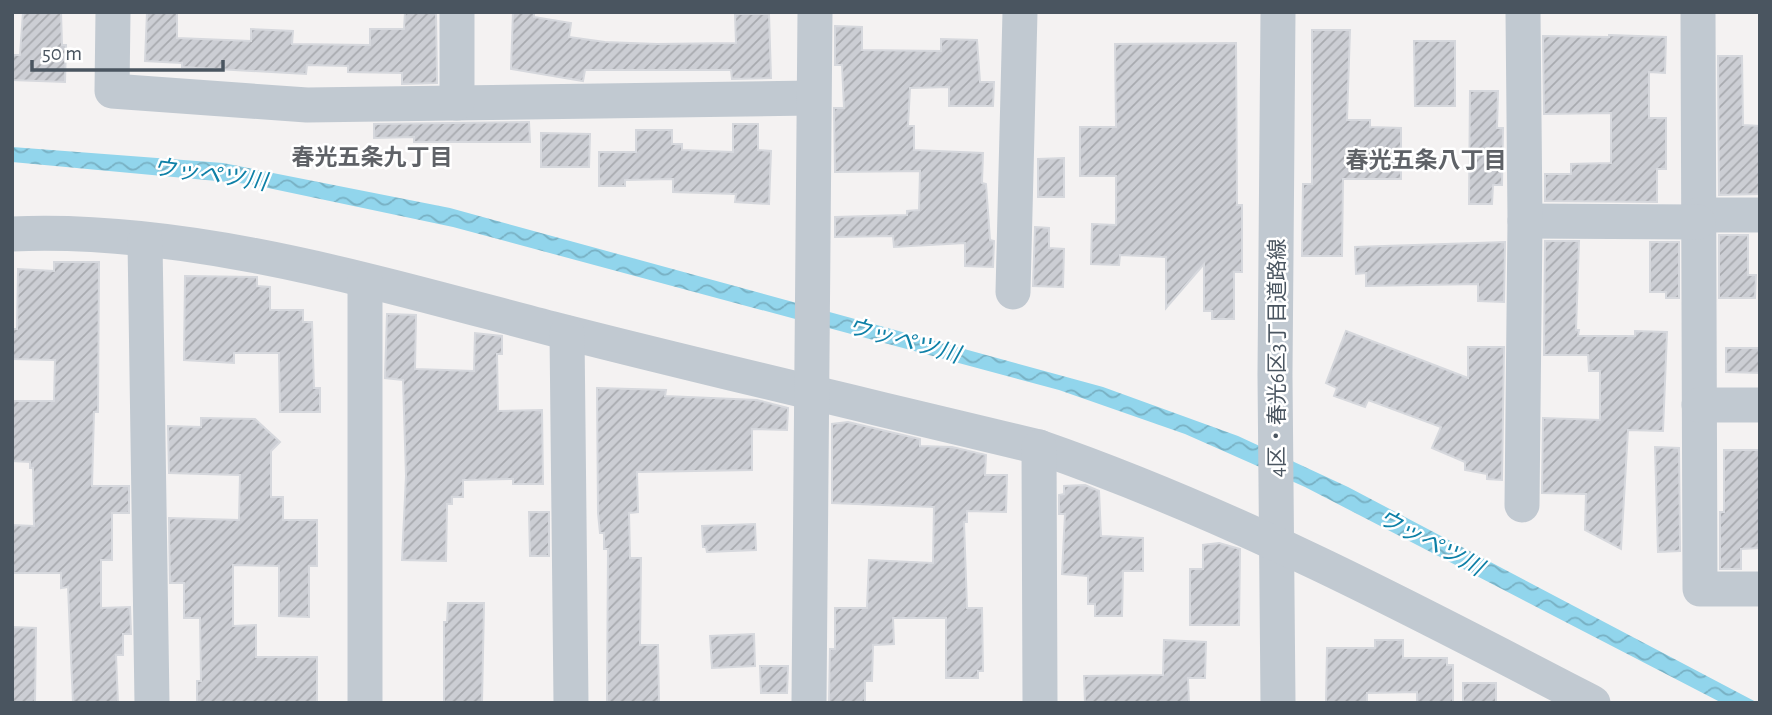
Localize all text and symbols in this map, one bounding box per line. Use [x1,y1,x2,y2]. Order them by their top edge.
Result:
scale bar [32,28,222,72]
text: 50 m [42,43,82,64]
district label: 春光五条九丁目 [292,145,453,170]
district label: 春光五条八丁目 [1346,148,1507,173]
water label: ウッペツ川 [151,155,271,195]
street label: 4区・春光6区3丁目道路線 [1266,239,1288,477]
water label: ウッペツ川 [845,314,965,368]
water label: ウッペツ川 [1374,505,1490,582]

